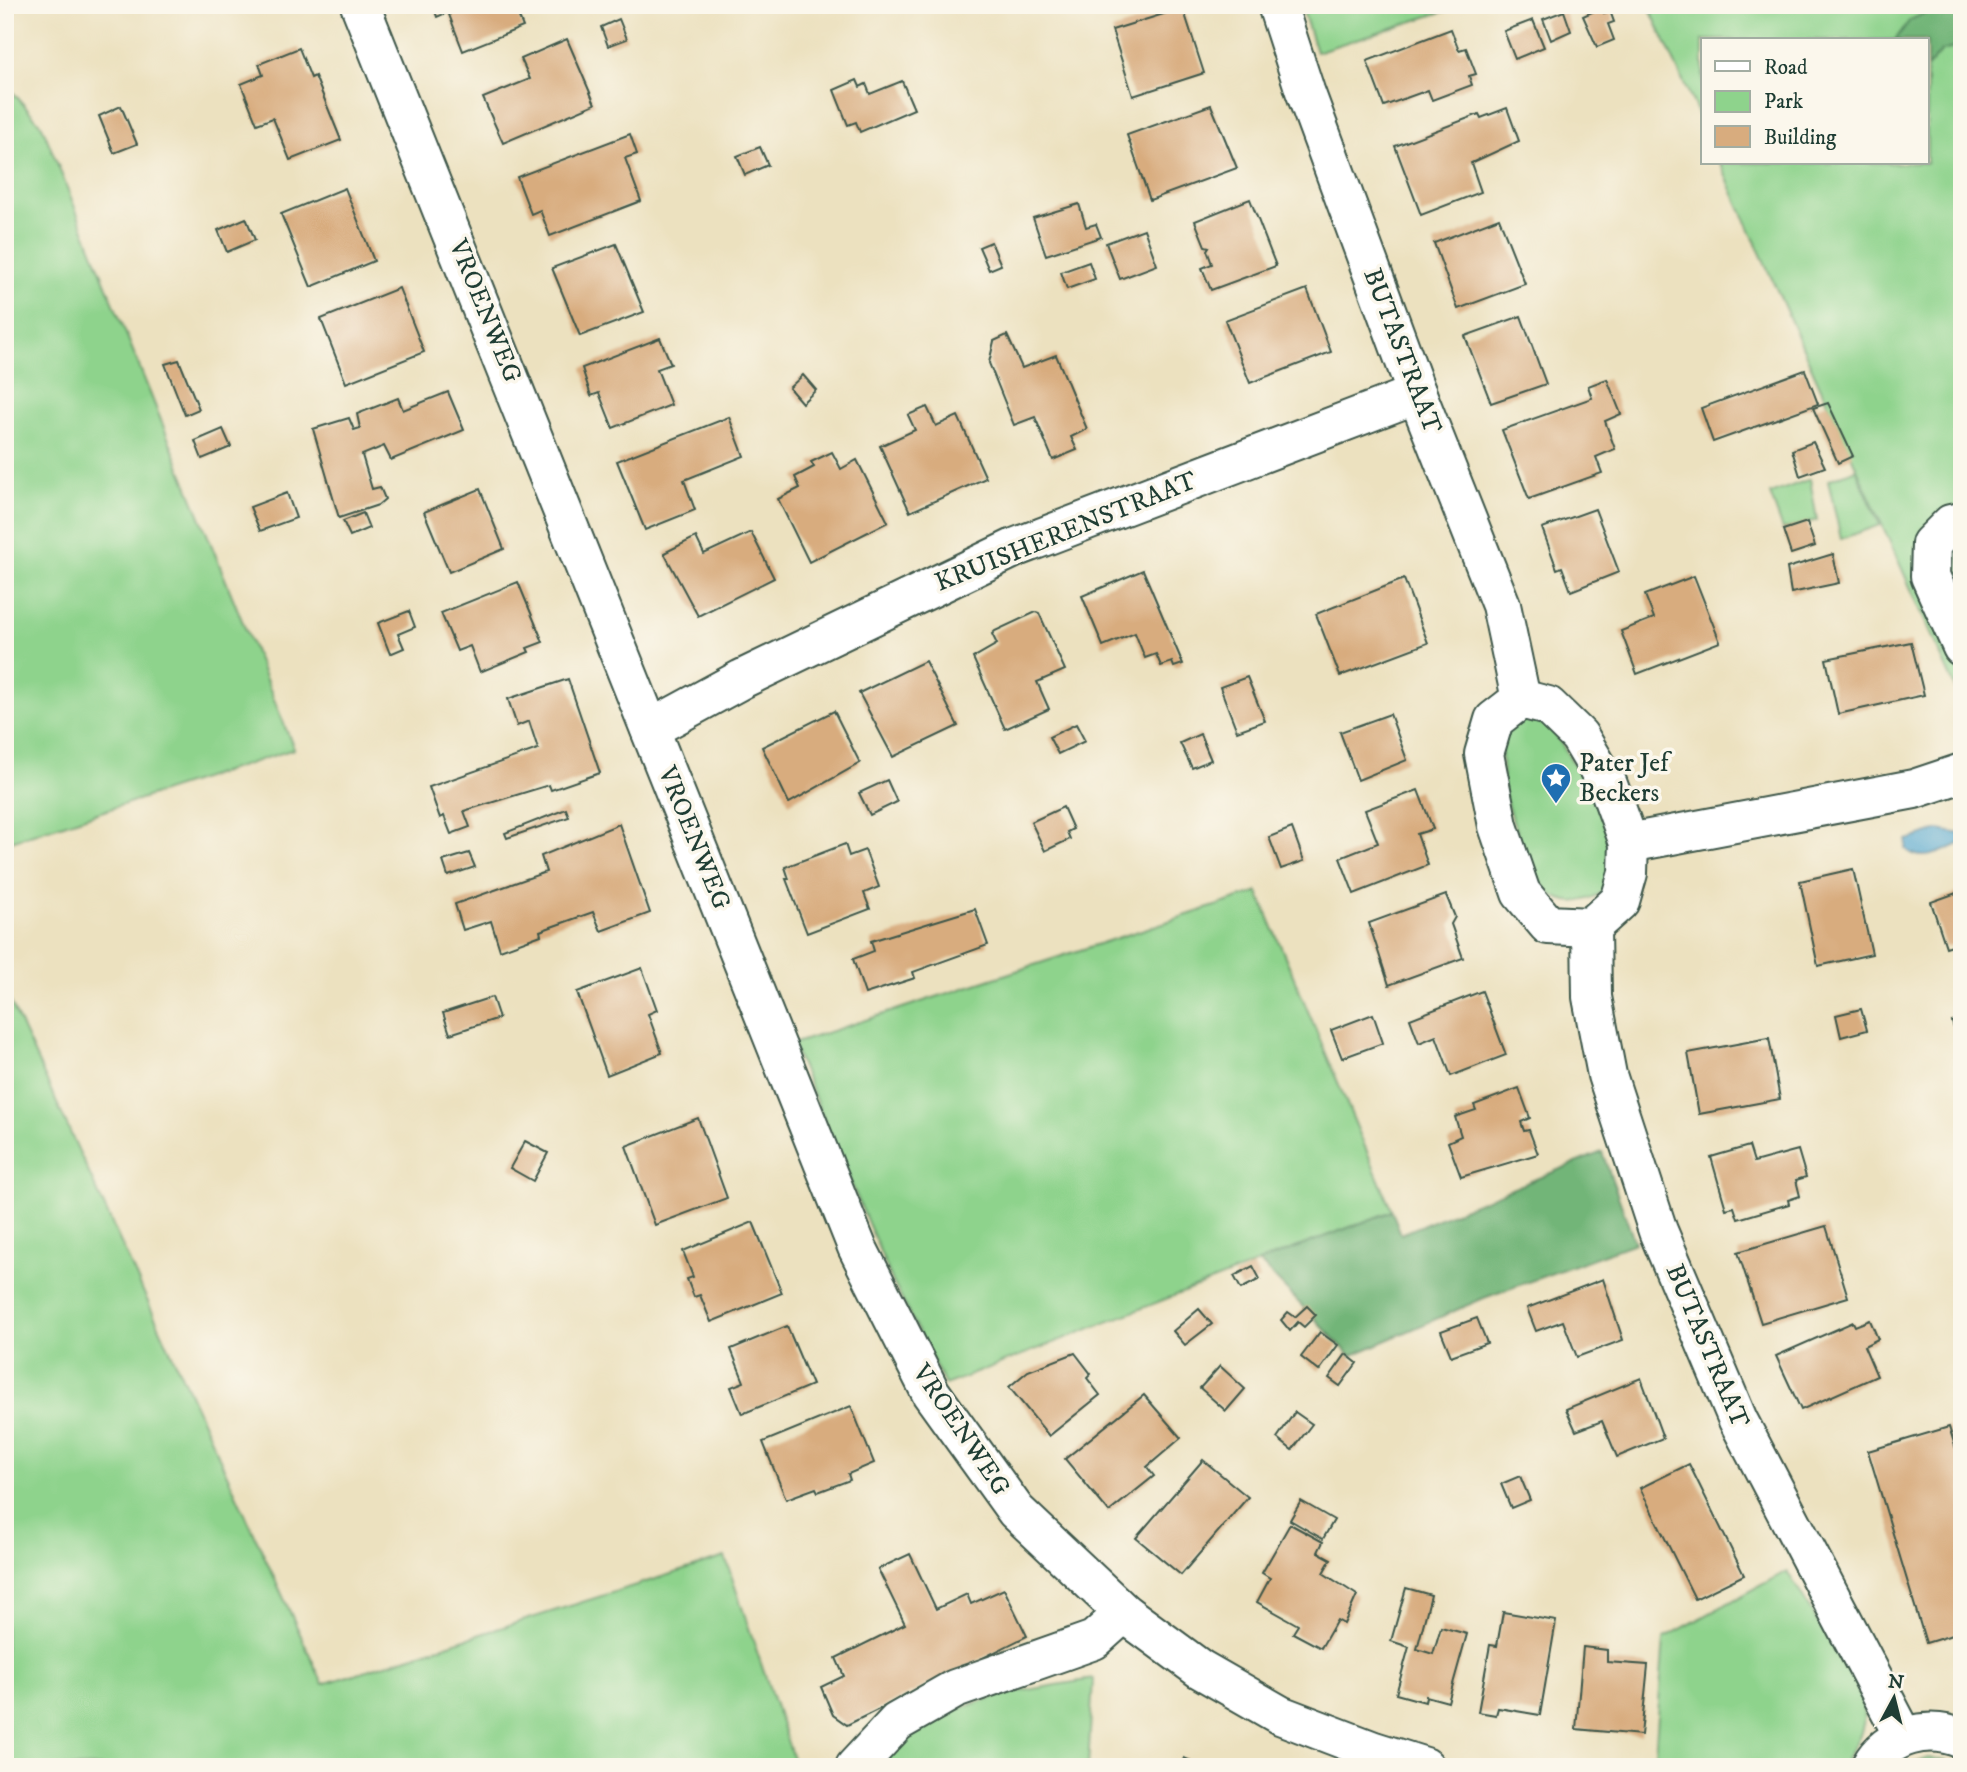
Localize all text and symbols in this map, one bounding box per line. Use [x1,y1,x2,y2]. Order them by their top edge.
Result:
legend [1701,38,1928,164]
text: Road [1764,55,1808,81]
text: Park [1764,89,1804,115]
text: Building [1764,125,1837,151]
street label: VROENWEG [441,233,529,388]
street label: BUTASTRAAT [1355,264,1449,439]
street label: KRUISHERENSTRAAT [930,464,1202,600]
place label: Pater Jef Beckers [1579,747,1672,810]
street label: VROENWEG [650,760,738,915]
place icon: Pater Jef Beckers [1539,761,1573,805]
street label: BUTASTRAAT [1658,1259,1756,1433]
street label: VROENWEG [904,1357,1017,1502]
north arrow [1858,1664,1928,1734]
text: N [1887,1670,1905,1695]

